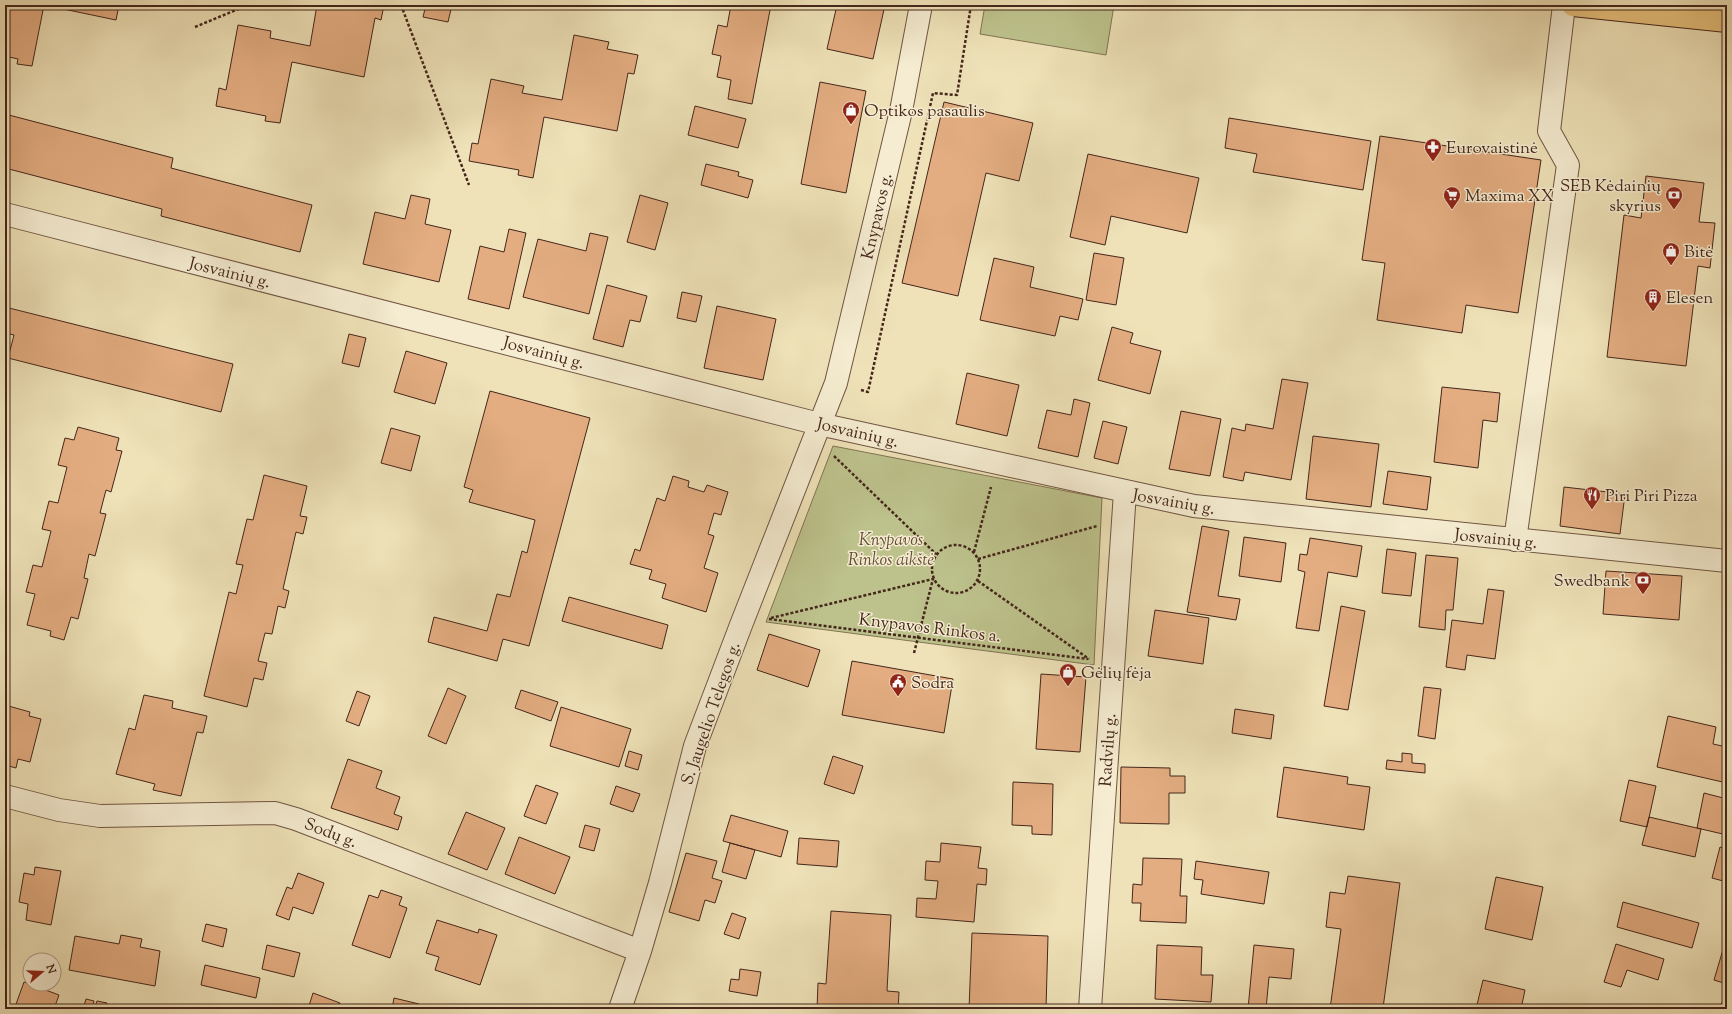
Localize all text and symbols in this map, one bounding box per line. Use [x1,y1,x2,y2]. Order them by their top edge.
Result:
shop icon: Optikos pasaulis [841,100,861,125]
place label: Optikos pasaulis [864,100,985,124]
pharmacy icon: Eurovaistinė [1423,137,1443,162]
place label: Eurovaistinė [1446,137,1538,161]
street label: Knypavos g. [856,171,900,262]
place label: SEB Kėdainių skyrius [1560,175,1661,219]
supermarket icon: Maxima XX [1442,185,1462,210]
place label: Maxima XX [1465,185,1554,209]
bank icon: SEB Kėdainių skyrius [1664,185,1684,210]
shop icon: Bitė [1661,241,1681,266]
place label: Bitė [1684,241,1713,265]
street label: Josvainių g. [185,252,273,296]
building icon: Elesen [1643,287,1663,312]
place label: Elesen [1666,287,1713,311]
street label: Josvainių g. [499,331,587,376]
street label: Josvainių g. [813,413,901,455]
street label: Josvainių g. [1130,484,1217,522]
restaurant icon: Piri Piri Pizza [1582,485,1602,510]
place label: Piri Piri Pizza [1605,485,1698,509]
street label: Josvainių g. [1452,524,1538,556]
park label: Knypavos Rinkos aikštė [848,529,934,573]
place label: Swedbank [1554,570,1630,594]
bank icon: Swedbank [1633,570,1653,595]
street label: Knypavos Rinkos a. [857,608,1002,650]
street label: S. Jaugelio Telegos g. [676,639,748,788]
shop icon: Gėlių fėja [1058,662,1078,687]
place label: Gėlių fėja [1081,662,1152,686]
public building icon: Sodra [888,672,908,697]
place label: Sodra [911,672,954,696]
street label: Radvilų g. [1094,713,1124,788]
street label: Sodų g. [300,813,360,855]
north arrow [22,952,62,992]
text: N [41,961,60,976]

